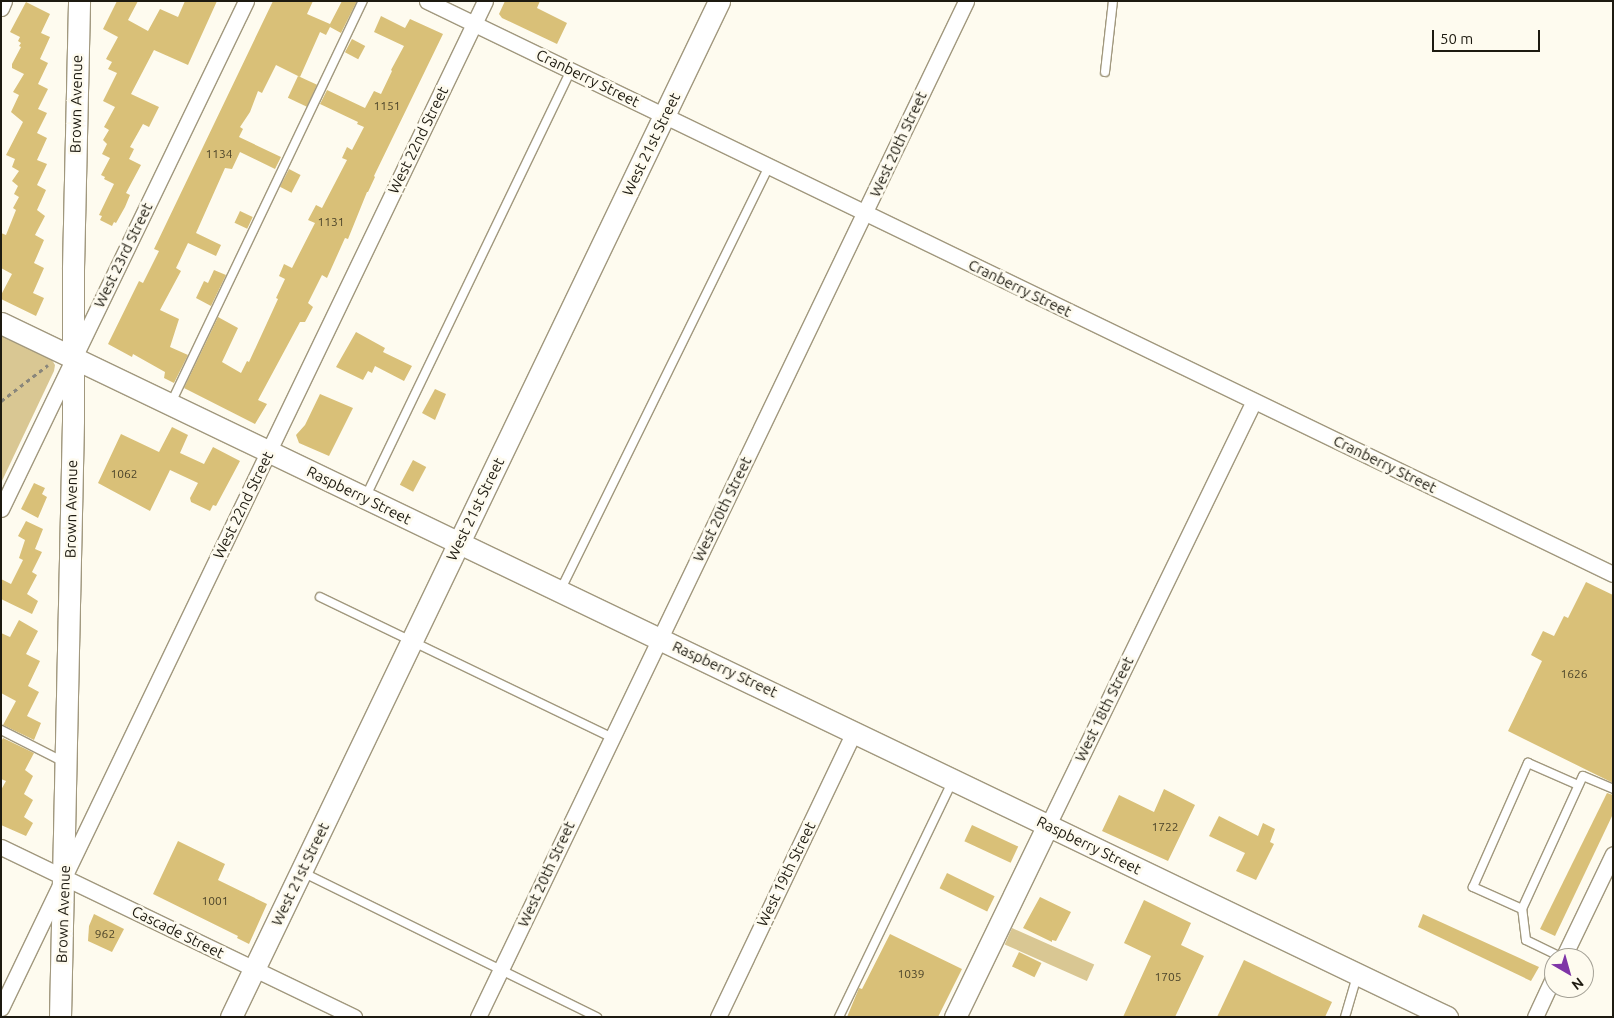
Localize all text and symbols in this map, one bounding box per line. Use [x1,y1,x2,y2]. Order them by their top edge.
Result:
scale bar [1434,20,1542,52]
text: 50 m [1440,30,1473,47]
street label: Cranberry Street [534,45,642,111]
street label: Brown Avenue [66,55,86,153]
street label: West 22nd Street [384,83,452,197]
street label: West 20th Street [866,88,930,200]
street label: West 21st Street [618,90,684,198]
house number: 1151 [373,99,401,113]
house number: 1134 [205,147,233,161]
street label: West 23rd Street [90,200,156,310]
house number: 1131 [317,215,345,229]
street label: Cranberry Street [966,255,1074,321]
street label: Cranberry Street [1331,431,1439,497]
street label: West 22nd Street [209,448,277,562]
street label: West 20th Street [689,454,755,564]
street label: West 21st Street [442,455,508,563]
street label: Brown Avenue [61,460,81,558]
street label: Raspberry Street [304,462,414,528]
house number: 1062 [110,467,138,481]
street label: Raspberry Street [670,637,780,701]
street label: West 18th Street [1071,654,1137,764]
house number: 1626 [1560,667,1588,681]
street label: Raspberry Street [1034,812,1144,878]
street label: West 20th Street [514,818,578,930]
street label: West 19th Street [753,819,819,929]
street label: West 21st Street [267,820,333,928]
house number: 1722 [1151,820,1179,834]
street label: Brown Avenue [52,865,74,963]
house number: 1001 [201,894,229,908]
street label: Cascade Street [129,902,227,962]
house number: 962 [95,927,115,941]
north arrow [1544,948,1594,998]
house number: 1039 [897,967,925,981]
house number: 1705 [1154,970,1182,984]
text: N [1569,975,1587,994]

